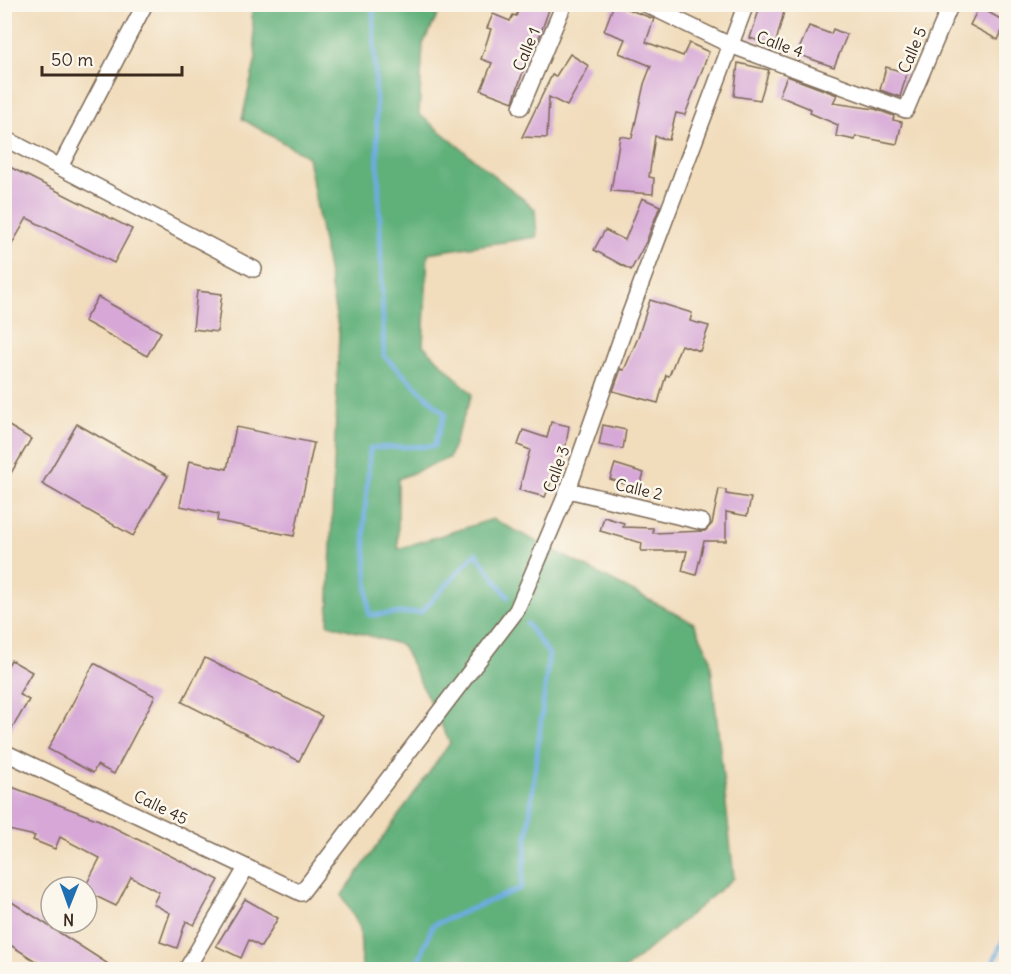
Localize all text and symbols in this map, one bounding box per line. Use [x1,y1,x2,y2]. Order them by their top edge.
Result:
street label: Calle 1 [508,24,544,74]
street label: Calle 5 [893,24,931,76]
street label: Calle 4 [754,26,806,62]
scale bar [42,39,182,77]
text: 50 m [51,48,93,71]
street label: Calle 3 [538,443,574,495]
street label: Calle 2 [613,474,665,504]
street label: Calle 45 [131,785,191,829]
north arrow [39,875,99,935]
text: N [63,910,74,930]

